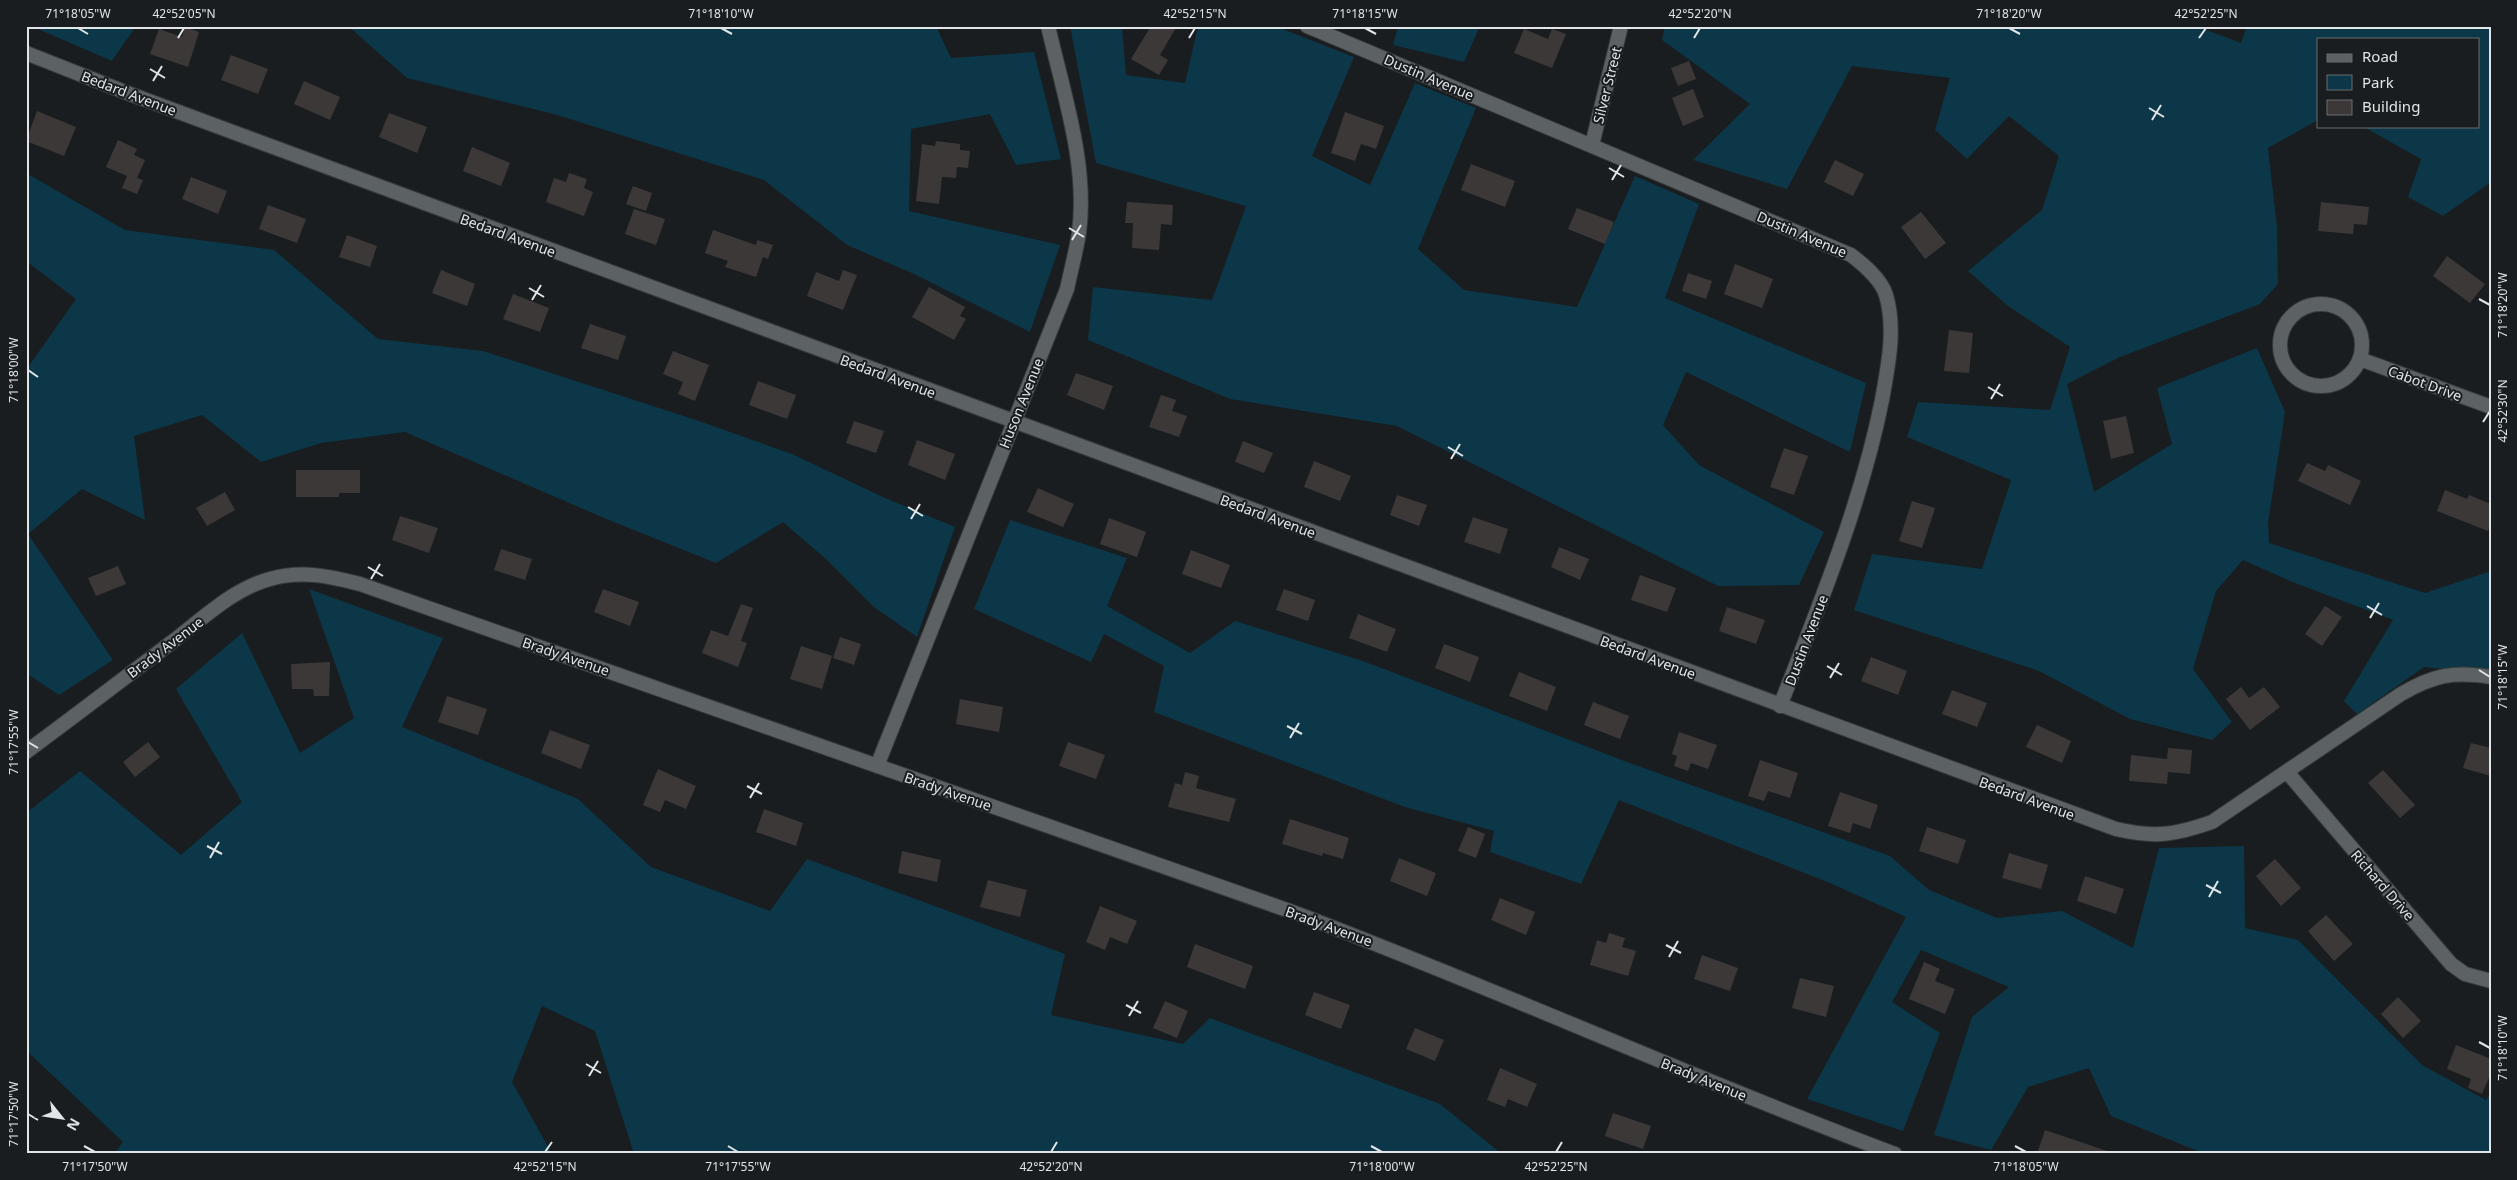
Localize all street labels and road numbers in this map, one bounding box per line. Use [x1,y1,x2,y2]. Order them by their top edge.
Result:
street label: Silver Street [1588,45,1626,125]
street label: Dustin Avenue [1381,50,1477,104]
street label: Bedard Avenue [79,66,179,120]
street label: Dustin Avenue [1754,207,1850,261]
street label: Bedard Avenue [458,209,558,261]
street label: Bedard Avenue [838,350,938,402]
street label: Huson Avenue [994,355,1048,451]
street label: Cabot Drive [2386,361,2465,405]
street label: Bedard Avenue [1218,490,1318,542]
street label: Dustin Avenue [1780,592,1832,688]
street label: Brady Avenue [123,612,207,682]
street label: Bedard Avenue [1598,631,1698,683]
street label: Brady Avenue [520,632,612,680]
street label: Brady Avenue [902,767,994,815]
street label: Bedard Avenue [1977,772,2077,824]
street label: Richard Drive [2347,846,2419,924]
street label: Brady Avenue [1283,902,1375,951]
street label: Brady Avenue [1658,1053,1750,1105]

